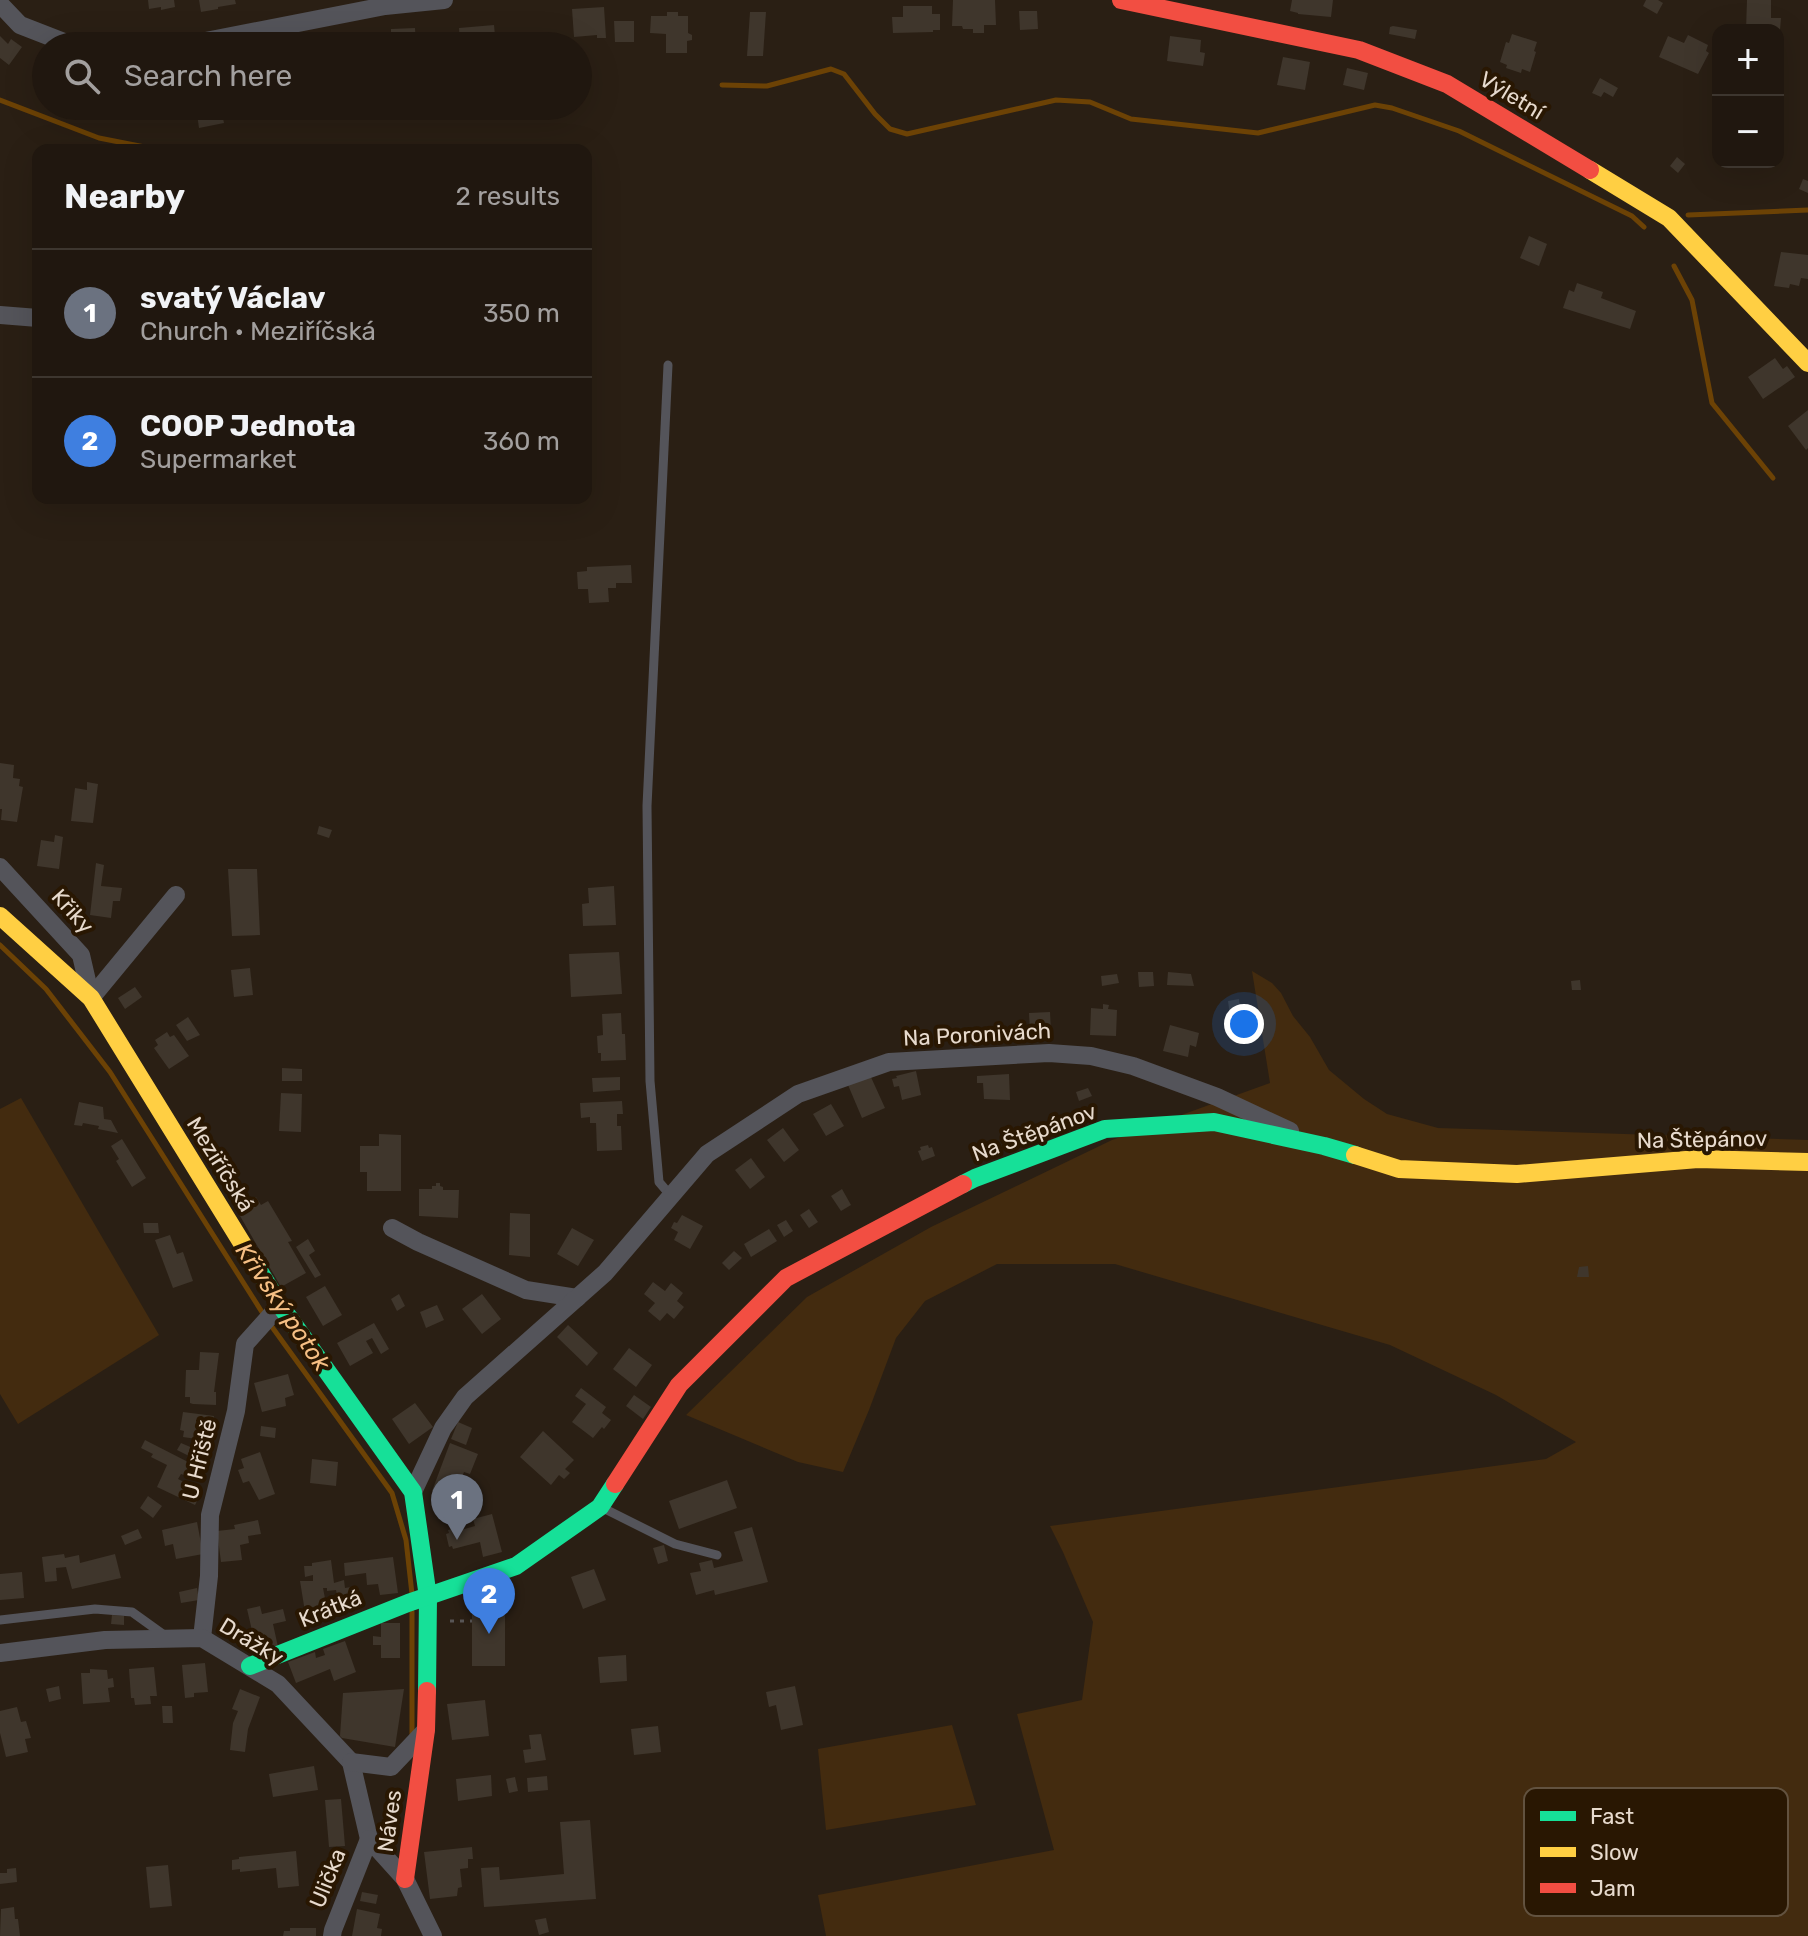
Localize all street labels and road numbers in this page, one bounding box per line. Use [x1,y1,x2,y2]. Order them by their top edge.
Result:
street label: Výletní [1474,66,1551,126]
street label: Křiky [46,884,100,939]
street label: Na Poronivách [902,1017,1052,1052]
street label: Na Štěpánov [968,1097,1100,1167]
street label: Meziříčská [181,1112,260,1217]
street label: Na Štěpánov [1637,1125,1767,1154]
street label: U Hřiště [176,1416,223,1502]
street label: Krátká [295,1584,366,1633]
street label: Drážky [215,1612,289,1671]
street label: Náves [372,1788,407,1854]
street label: Ulička [303,1845,352,1912]

